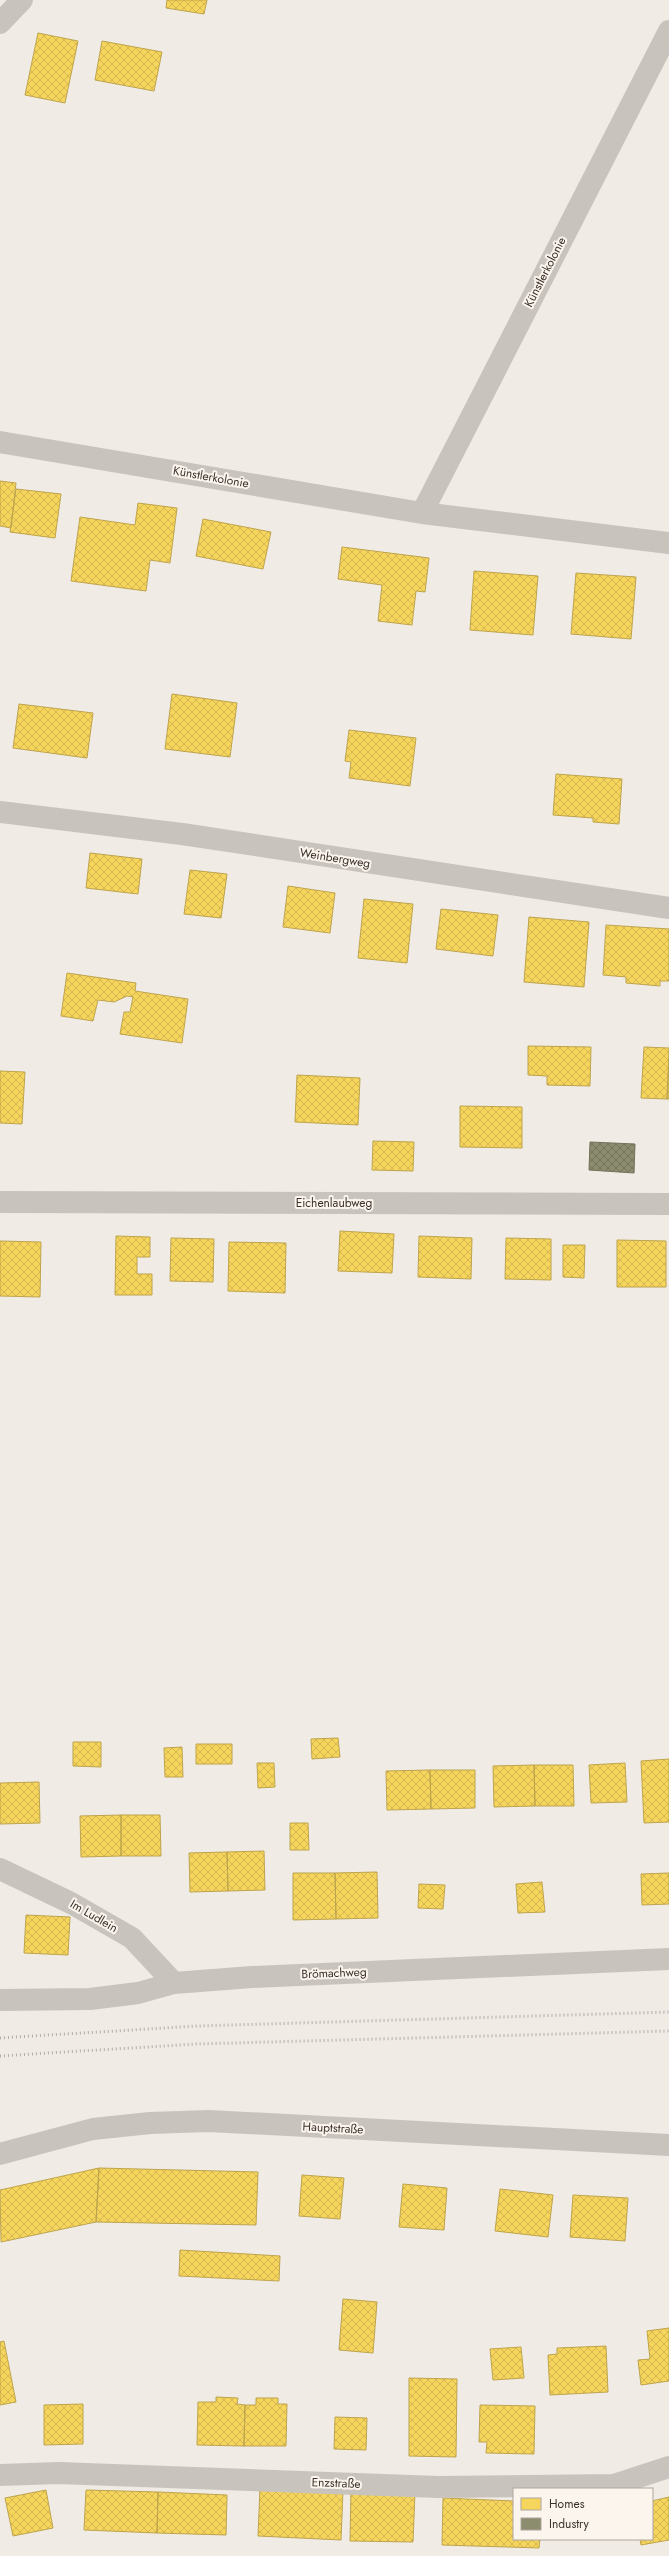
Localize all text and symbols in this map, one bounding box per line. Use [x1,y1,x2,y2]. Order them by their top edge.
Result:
street label: Künstlerkolonie [520,234,570,310]
street label: Künstlerkolonie [172,461,250,493]
street label: Weinbergweg [298,844,372,872]
street label: Eichenlaubweg [296,1194,372,1212]
street label: Im Ludlein [67,1895,121,1937]
street label: Brömachweg [301,1963,367,1983]
street label: Hauptstraße [302,2117,364,2139]
street label: Enzstraße [311,2473,361,2493]
legend [513,2488,653,2540]
text: Homes [549,2495,585,2513]
text: Industry [549,2515,590,2533]

